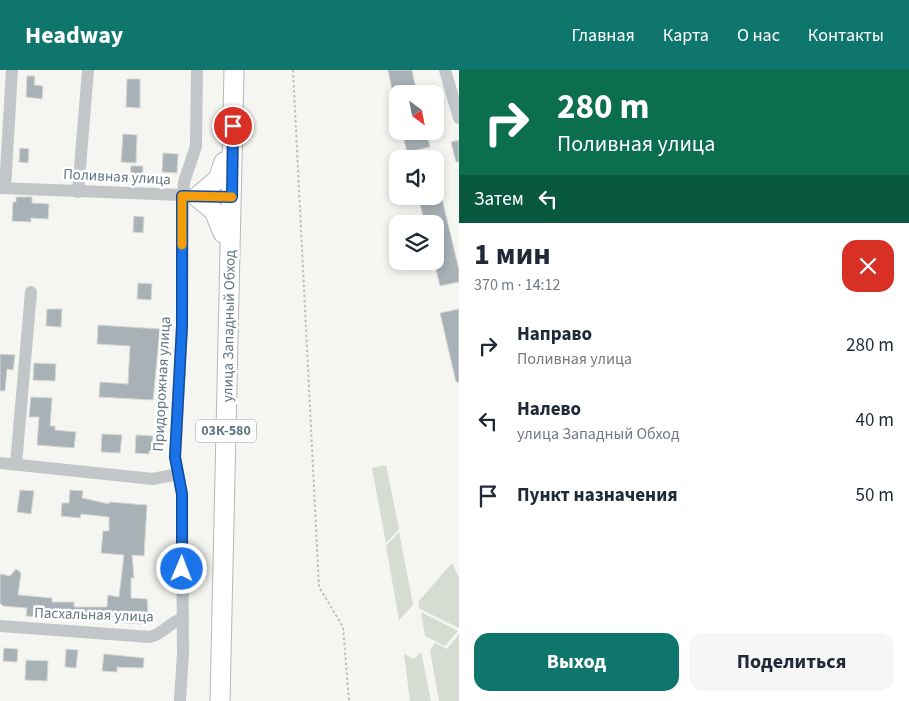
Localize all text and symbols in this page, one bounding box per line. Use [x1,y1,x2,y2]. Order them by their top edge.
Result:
text: Headway [25,18,123,53]
text: Главная [572,23,635,48]
text: Карта [663,23,709,48]
text: О нас [737,23,780,48]
text: Контакты [808,23,884,48]
text: 280 m [557,82,649,132]
north arrow [389,85,444,140]
map controls [389,85,444,270]
icon: right [474,90,539,155]
pin [212,105,254,147]
icon: arrive [219,112,247,140]
text: Поливная улица [557,128,715,160]
button: sound [389,150,444,205]
street label: Поливная улица [63,164,171,190]
icon: left [534,185,562,213]
text: Затем [474,186,524,213]
button: layers [389,215,444,270]
text: 1 мин [474,233,551,276]
button: close [842,240,894,292]
street label: улица Западный Обход [217,250,241,402]
text: 370 m · 14:12 [474,274,561,296]
street label: Придорожная улица [148,316,176,452]
text: Направо [517,321,592,348]
icon: right [474,332,502,360]
text: 280 m [846,332,894,359]
text: Поливная улица [517,348,632,370]
text: Налево [517,396,581,423]
icon: left [474,407,502,435]
text: 40 m [856,407,894,434]
road number: 03К-580 [196,420,256,442]
text: улица Западный Обход [517,423,680,445]
icon: arrive [474,482,502,510]
text: Пункт назначения [517,482,678,509]
text: 50 m [856,482,894,509]
position arrow [155,542,207,594]
street label: Пасхальная улица [34,602,154,628]
button: Выход [474,633,679,691]
button: Поделиться [689,633,894,691]

